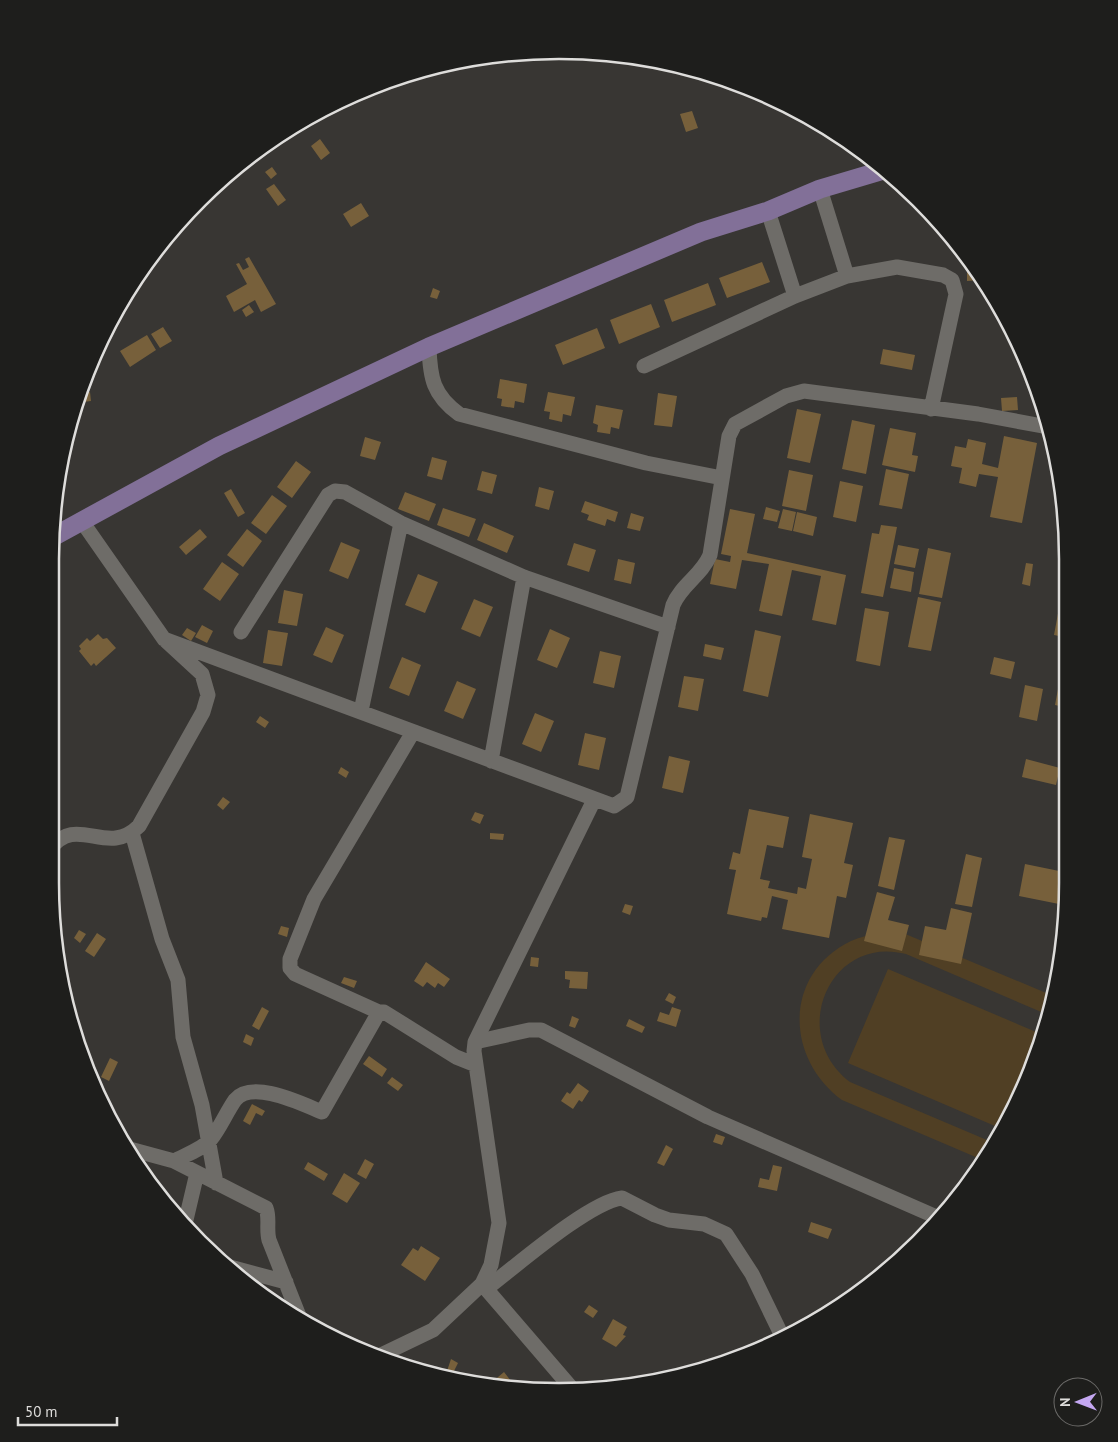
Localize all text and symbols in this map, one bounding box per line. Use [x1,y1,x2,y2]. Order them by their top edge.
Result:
north arrow [1053,1377,1103,1427]
scale bar [18,1394,116,1426]
text: N [1056,1397,1074,1407]
text: 50 m [25,1402,58,1421]

